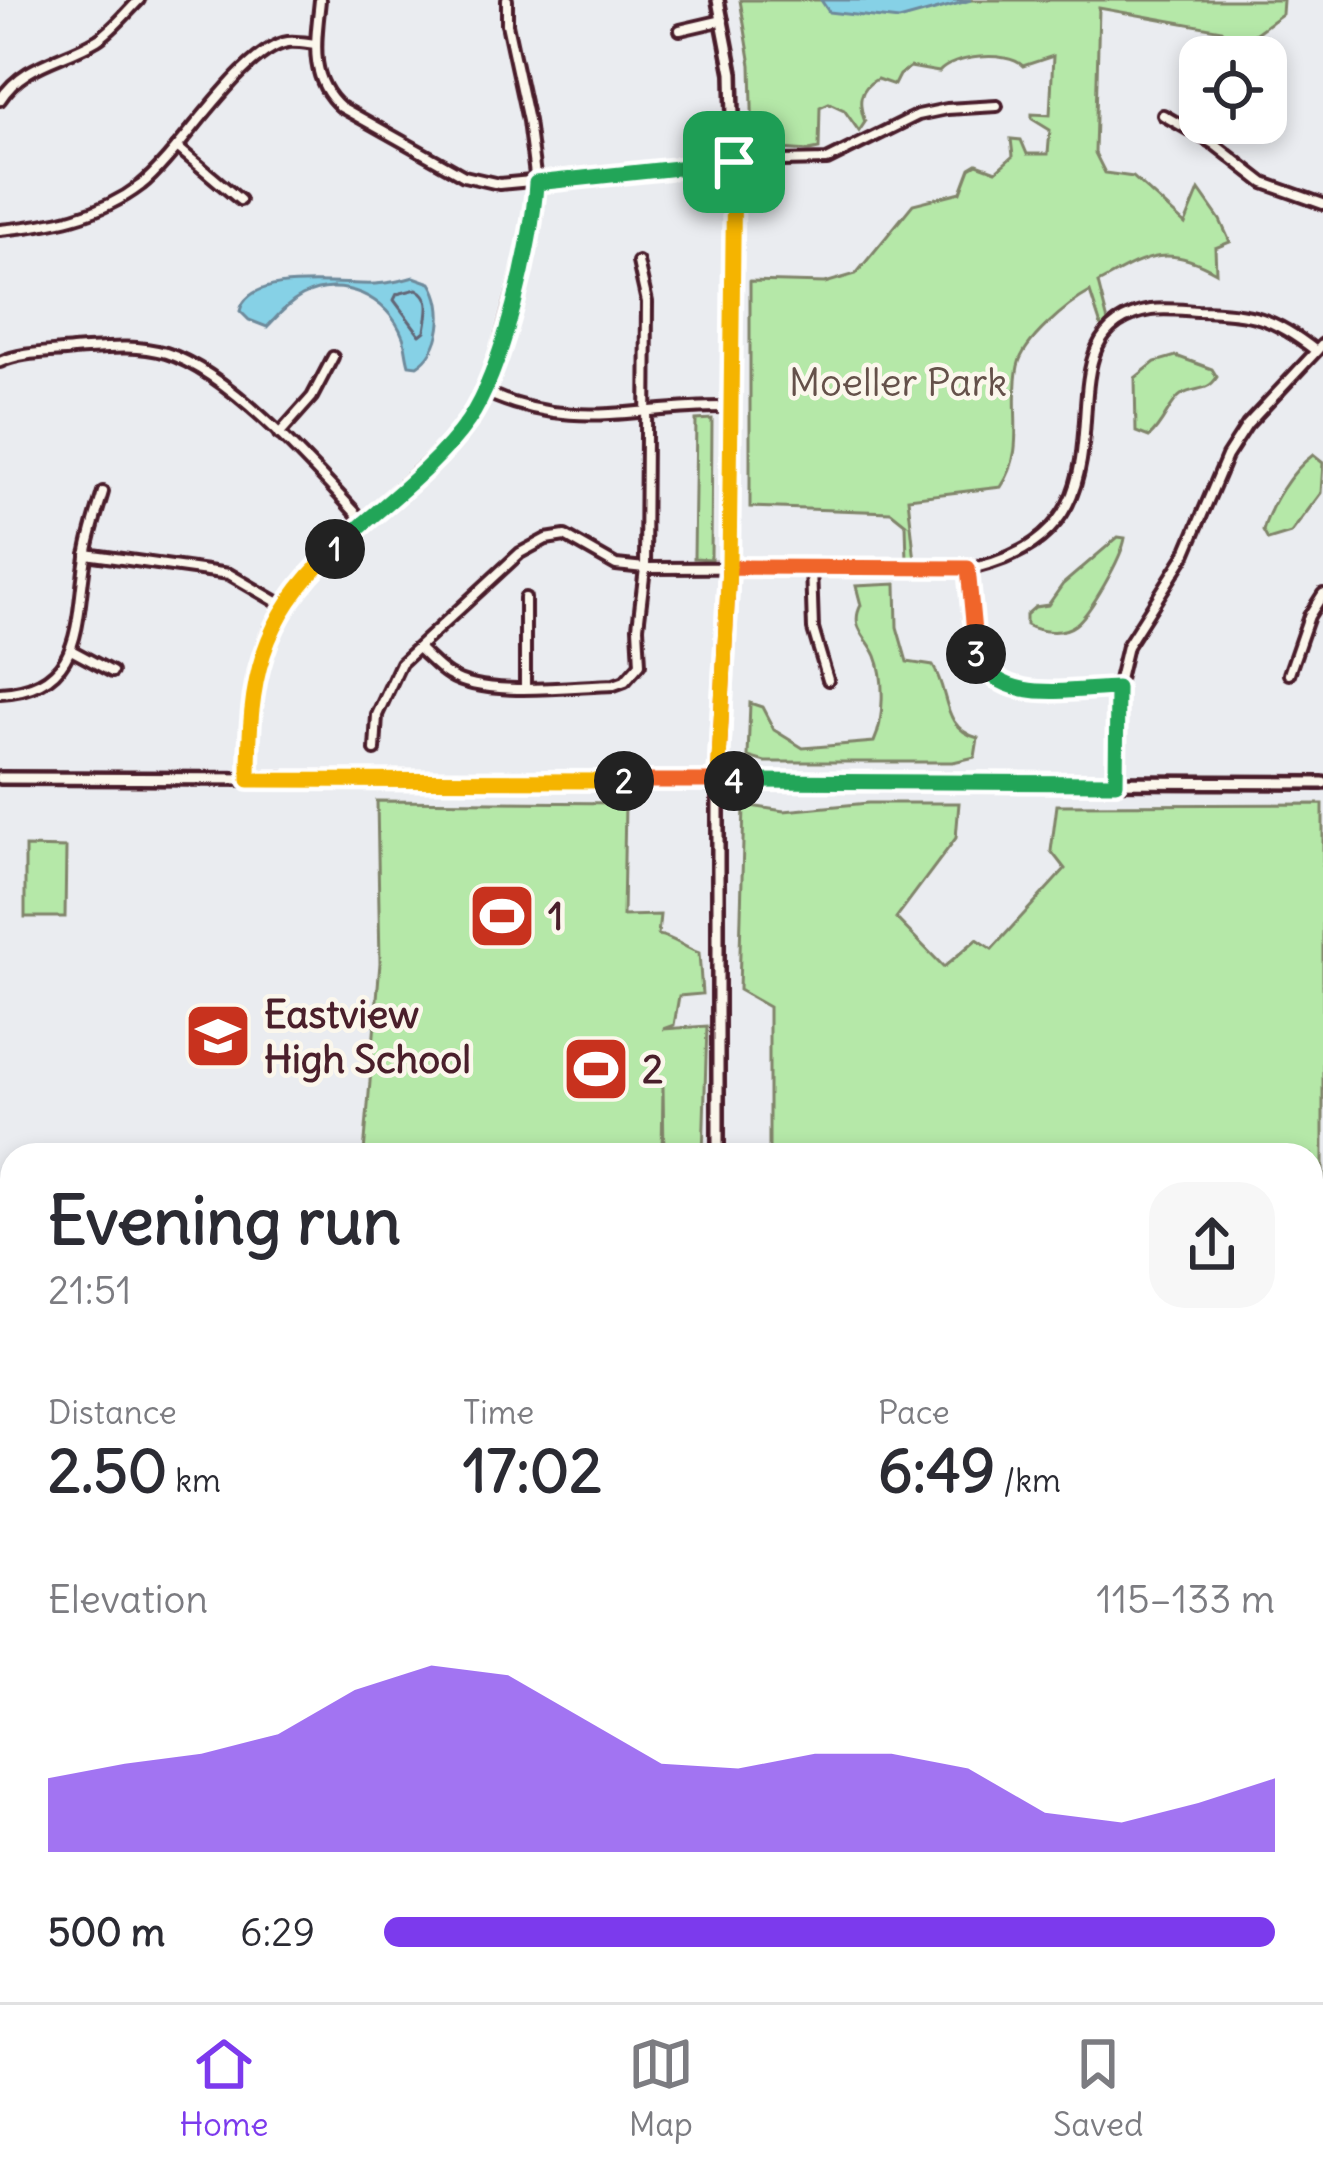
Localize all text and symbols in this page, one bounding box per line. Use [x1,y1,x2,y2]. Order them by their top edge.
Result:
map controls [1179,36,1287,144]
button: locate [1179,36,1287,144]
pin [683,111,785,213]
icon: arrive [701,129,767,195]
park label: Moeller Park [789,358,1007,407]
pin: 1 [305,519,365,579]
text: 1 [328,528,342,570]
pin: 3 [946,624,1006,684]
text: 3 [967,633,985,675]
pin: 2 [594,751,654,811]
pin: 4 [704,751,764,811]
text: 2 [615,760,633,802]
text: 4 [724,760,744,802]
sports icon: 1 [467,881,537,951]
place label: 1 [548,892,563,941]
place label: Eastview High School [264,990,471,1084]
school or university icon: Eastview High School [183,1001,253,1071]
sports icon: 2 [561,1034,631,1104]
place label: 2 [642,1045,663,1094]
text: Evening run [48,1179,401,1262]
button: share [1149,1182,1275,1308]
text: 21:51 [48,1266,132,1315]
text: Distance [48,1391,177,1433]
text: Time [463,1391,534,1433]
text: Pace [878,1391,950,1433]
text: 2.50 [48,1433,167,1508]
text: 17:02 [463,1433,602,1508]
text: 6:49 [878,1433,995,1508]
text: km [167,1459,221,1501]
text: /km [995,1459,1061,1501]
text: Elevation [48,1575,208,1624]
text: 115–133 m [1096,1575,1275,1624]
text: 500 m [48,1908,165,1957]
text: 6:29 [240,1908,315,1957]
tab: Home [180,2031,269,2145]
tab: Map [628,2031,694,2145]
tab: Saved [1053,2031,1143,2145]

